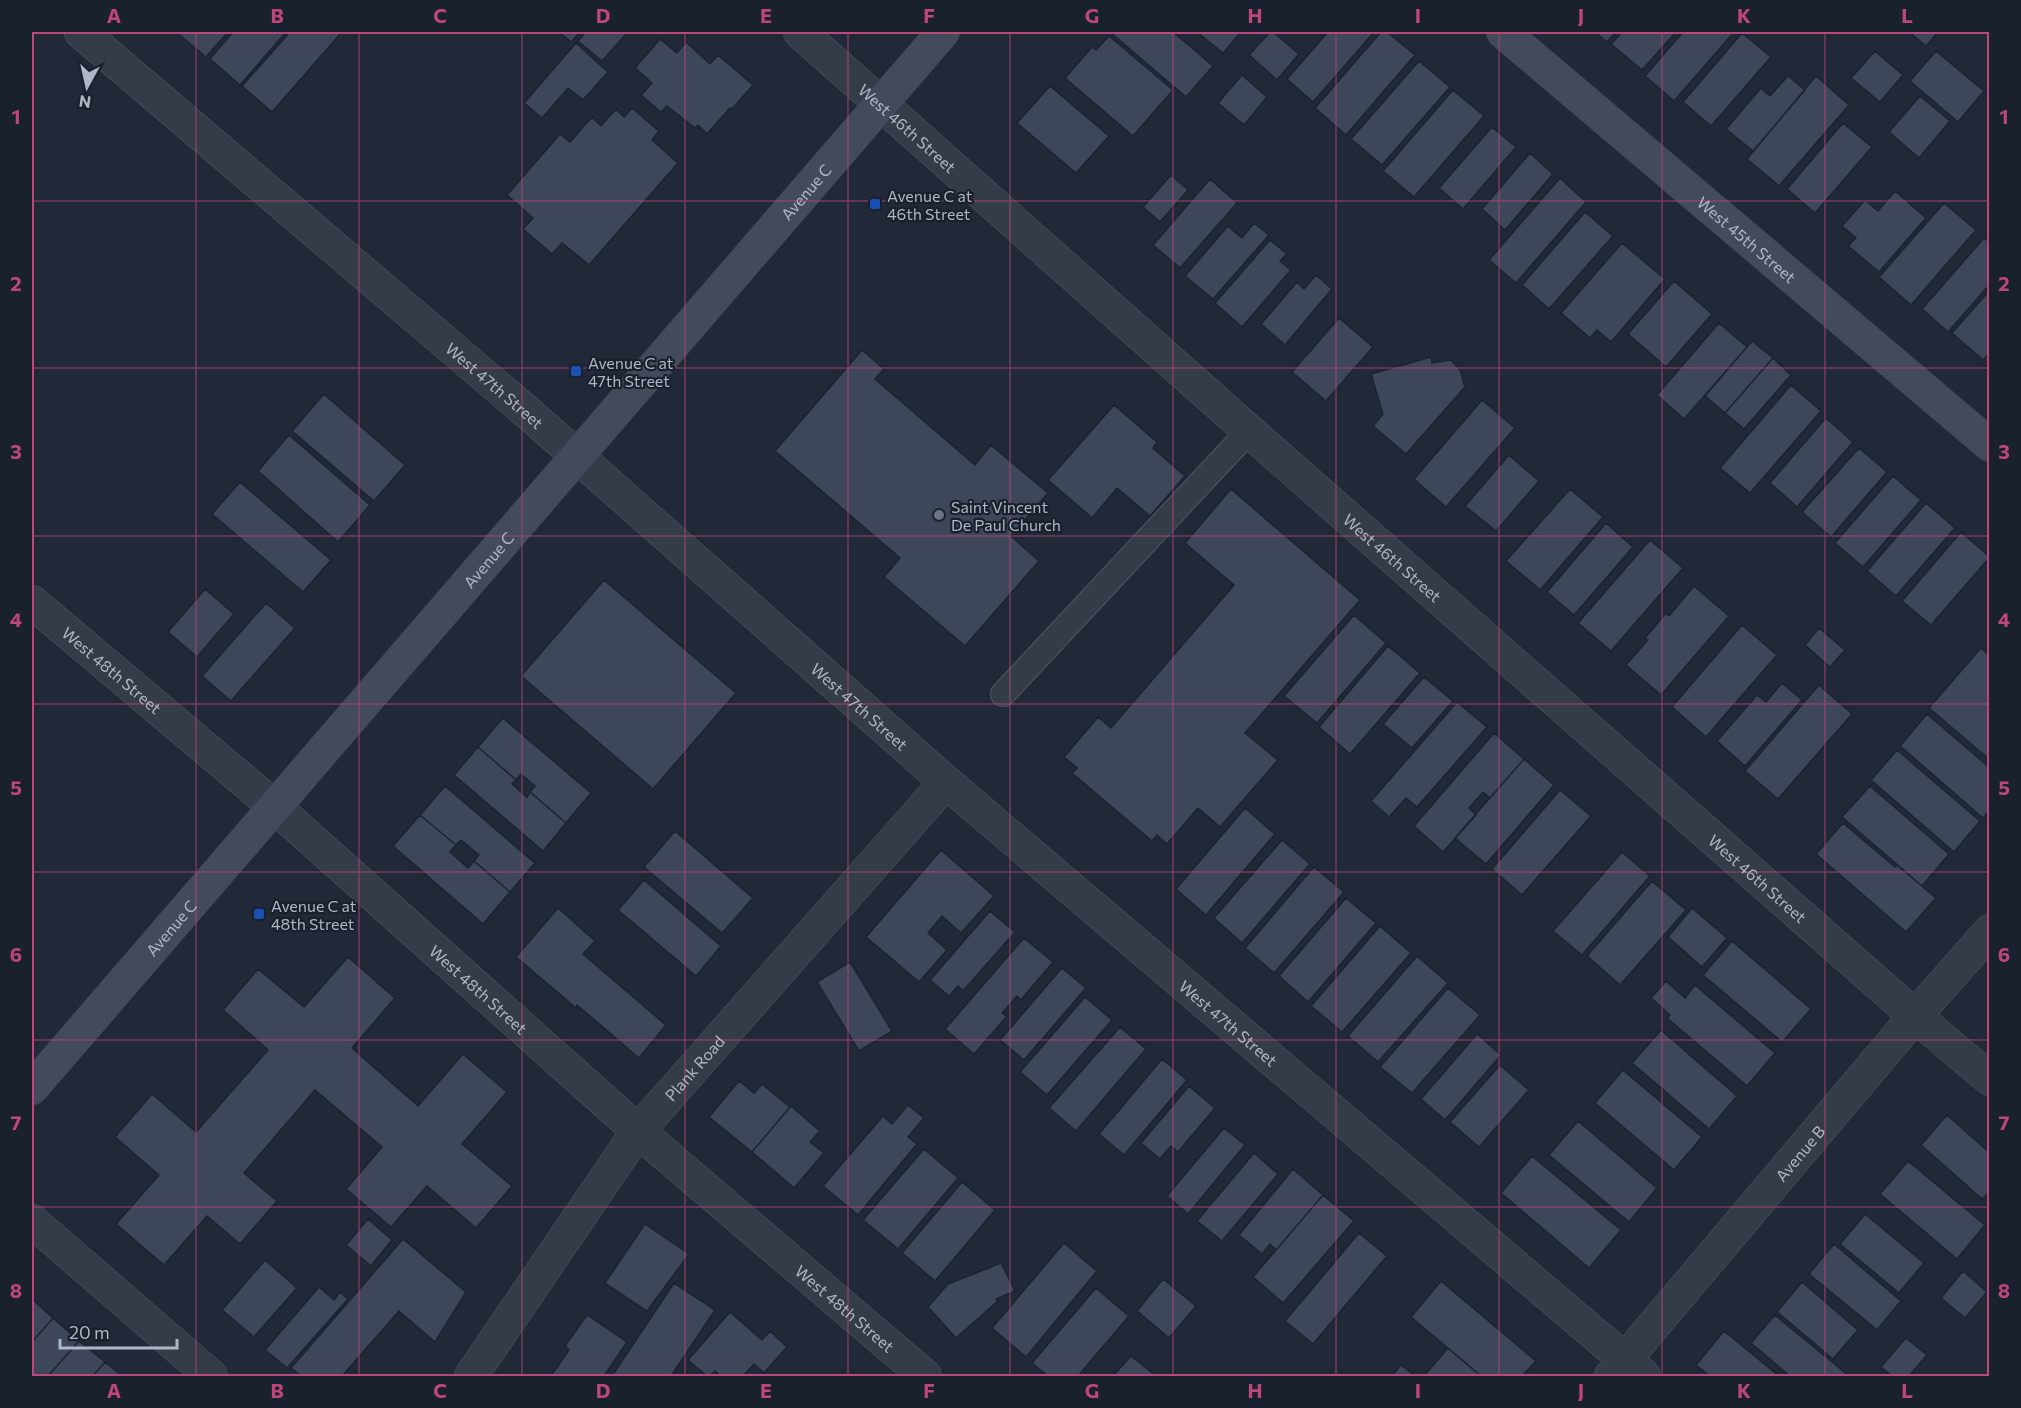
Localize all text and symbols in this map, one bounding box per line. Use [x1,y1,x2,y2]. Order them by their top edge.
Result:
text: A [107,3,121,27]
text: B [270,3,284,27]
text: C [433,3,447,27]
text: D [596,3,610,27]
text: E [760,3,772,27]
text: F [923,3,935,27]
text: G [1085,3,1099,27]
text: H [1248,3,1263,27]
text: I [1415,3,1421,27]
text: J [1578,3,1584,27]
text: K [1737,3,1751,27]
text: L [1901,3,1913,27]
north arrow [57,57,117,117]
street label: West 46th Street [855,79,961,176]
text: N [78,92,92,113]
text: 1 [11,104,21,128]
text: 1 [1999,104,2009,128]
street label: Avenue C [776,160,835,223]
place label: Avenue C at 46th Street [887,186,973,223]
street label: West 45th Street [1694,192,1801,286]
marker: Avenue C at 46th Street [868,197,882,211]
text: 2 [10,271,22,295]
text: 2 [1998,271,2010,295]
street label: West 47th Street [442,338,548,432]
place label: Avenue C at 47th Street [588,353,674,390]
marker: Avenue C at 47th Street [569,364,583,378]
text: 3 [10,439,22,463]
text: 3 [1998,439,2010,463]
place label: Saint Vincent De Paul Church [951,497,1061,534]
marker: Saint Vincent De Paul Church [932,508,946,522]
street label: West 46th Street [1340,509,1446,606]
street label: Avenue C [459,528,517,591]
text: 4 [10,607,22,631]
text: 4 [1998,607,2010,631]
street label: West 48th Street [59,622,166,717]
street label: West 47th Street [808,658,912,754]
text: 5 [10,775,22,799]
text: 5 [1998,775,2010,799]
street label: West 46th Street [1705,830,1811,926]
street label: Avenue C [141,896,200,959]
place label: Avenue C at 48th Street [271,896,357,933]
marker: Avenue C at 48th Street [252,907,266,921]
street label: West 48th Street [426,940,532,1037]
text: 6 [10,942,22,966]
text: 6 [1998,942,2010,966]
street label: West 47th Street [1176,976,1282,1070]
street label: Plank Road [660,1031,728,1104]
text: 7 [11,1110,22,1134]
text: 7 [1999,1110,2010,1134]
street label: Avenue B [1771,1121,1828,1185]
street label: West 48th Street [792,1260,899,1356]
text: 8 [10,1278,22,1302]
text: 8 [1998,1278,2010,1302]
scale bar [60,1312,177,1350]
text: 20 m [69,1321,110,1343]
text: A [107,1378,121,1402]
text: B [270,1378,284,1402]
text: C [433,1378,447,1402]
text: D [596,1378,610,1402]
text: E [760,1378,772,1402]
text: F [923,1378,935,1402]
text: G [1085,1378,1099,1402]
text: H [1248,1378,1263,1402]
text: I [1415,1378,1421,1402]
text: J [1578,1378,1584,1402]
text: K [1737,1378,1751,1402]
text: L [1901,1378,1913,1402]

